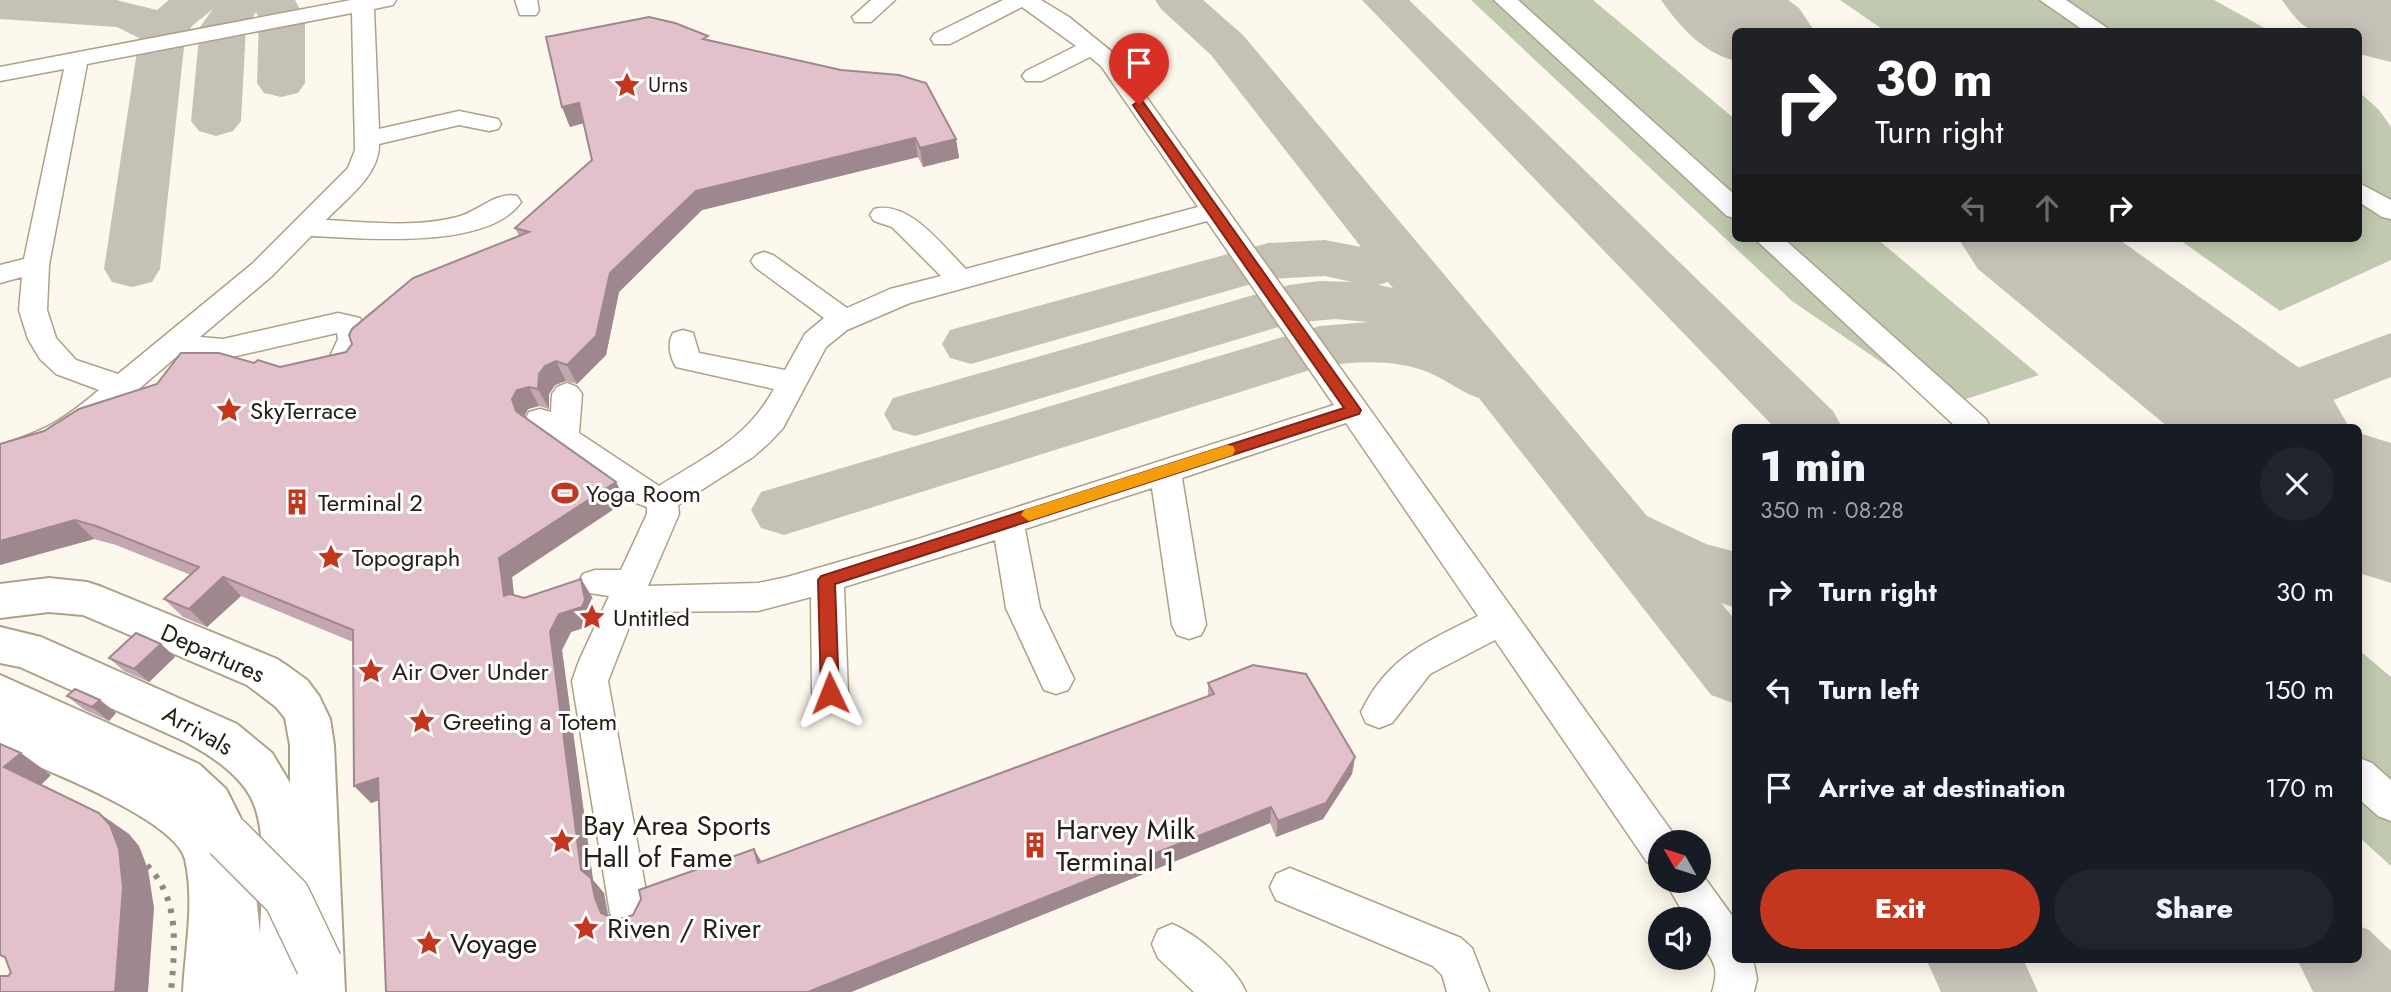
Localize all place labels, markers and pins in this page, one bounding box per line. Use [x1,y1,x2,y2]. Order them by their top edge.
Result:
pin [1109,33,1169,105]
place icon: Urns [612,70,642,100]
place label: Urns [648,70,688,100]
place label: SkyTerrace [250,393,357,428]
place icon: SkyTerrace [214,395,244,425]
place label: Yoga Room [586,476,701,511]
sports icon: Yoga Room [550,478,580,508]
place label: Terminal 2 [318,485,423,520]
building icon: Terminal 2 [282,487,312,517]
place label: Topograph [352,540,460,575]
place icon: Topograph [316,542,346,572]
place label: Untitled [613,600,690,635]
place icon: Untitled [577,602,607,632]
place label: Air Over Under [392,654,549,689]
place icon: Air Over Under [356,656,386,686]
place label: Greeting a Totem [443,704,617,739]
place icon: Greeting a Totem [407,706,437,736]
place label: Bay Area Sports Hall of Fame [583,805,771,878]
place label: Harvey Milk Terminal 1 [1056,809,1196,882]
place icon: Bay Area Sports Hall of Fame [547,826,577,856]
building icon: Harvey Milk Terminal 1 [1020,830,1050,860]
place label: Riven / River [607,908,761,949]
place icon: Riven / River [571,913,601,943]
place label: Voyage [450,923,537,964]
place icon: Voyage [414,928,444,958]

